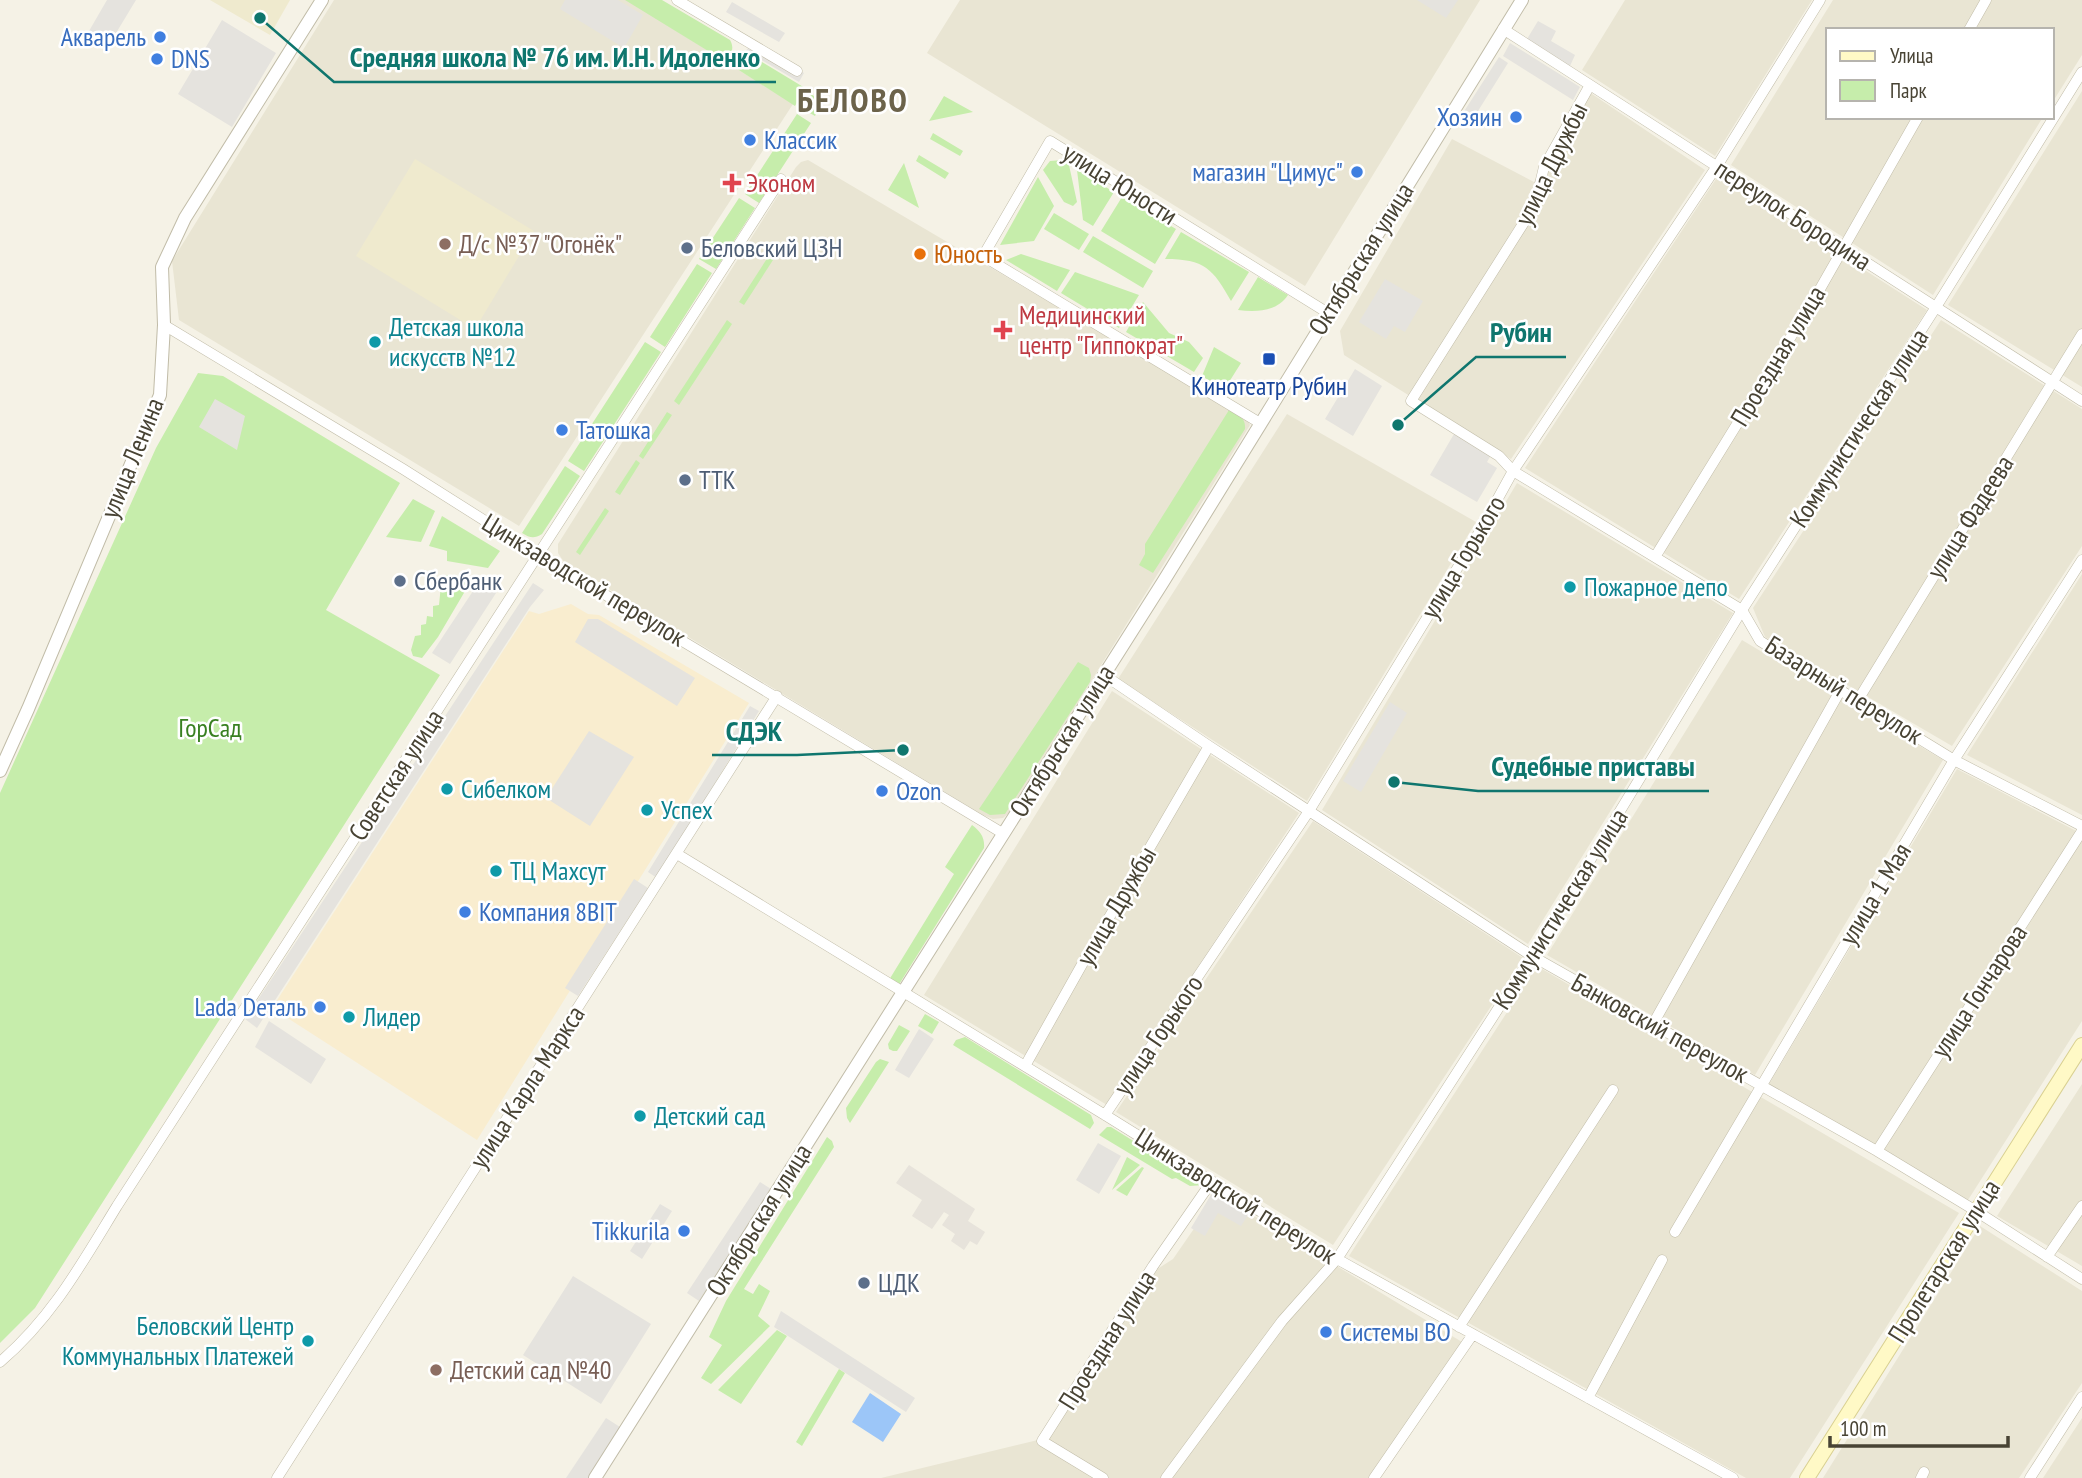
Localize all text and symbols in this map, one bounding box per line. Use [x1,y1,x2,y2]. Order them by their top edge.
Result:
place label: Акварель [61,20,146,53]
legend [1826,28,2054,119]
marker: Акварель [152,29,168,45]
callout: Средняя школа № 76 им. И.Н. Идоленко [334,33,776,82]
text: Средняя школа № 76 им. И.Н. Идоленко [350,38,760,75]
place label: DNS [171,42,210,75]
text: Улица [1890,42,1933,69]
marker: DNS [149,51,165,67]
text: Парк [1890,77,1927,104]
district label: БЕЛОВО [797,78,909,121]
street label: улица Дружбы [1507,97,1594,231]
place label: Хозяин [1437,100,1502,133]
marker: Хозяин [1508,109,1524,125]
place label: Классик [764,123,837,156]
marker: Классик [742,132,758,148]
street label: улица Юности [1057,135,1184,232]
street label: переулок Бородина [1709,152,1878,278]
place label: магазин "Цимус" [1192,155,1343,188]
marker: магазин "Цимус" [1349,164,1365,180]
place label: Эконом [746,166,815,199]
marker: Эконом [724,175,740,191]
street label: Октябрьская улица [1301,176,1420,341]
place label: Д/с №37 "Огонёк" [459,227,622,260]
place label: Беловский ЦЗН [701,231,842,264]
marker: Д/с №37 "Огонёк" [437,236,453,252]
place label: Юность [934,237,1003,270]
marker: Беловский ЦЗН [679,240,695,256]
marker: Юность [912,246,928,262]
street label: Проездная улица [1723,280,1832,432]
place label: Медицинский центр "Гиппократ" [1019,298,1183,361]
callout: Рубин [1476,308,1566,357]
place label: Детская школа искусств №12 [389,310,524,373]
text: Рубин [1490,313,1552,350]
marker: Медицинский центр "Гиппократ" [993,320,1013,340]
street label: Коммунистическая улица [1782,322,1935,533]
marker: Детская школа искусств №12 [367,334,383,350]
marker: Кинотеатр Рубин [1261,351,1277,367]
place label: Кинотеатр Рубин [1191,369,1347,402]
street label: улица Ленина [92,393,171,523]
place label: Татошка [576,413,651,446]
marker: Татошка [554,422,570,438]
street label: улица Фадеева [1919,449,2020,585]
place label: ТТК [699,463,736,496]
marker: ТТК [677,472,693,488]
street label: улица Горького [1413,489,1512,624]
street label: Цинкзаводской переулок [476,506,692,653]
place label: Сбербанк [414,564,502,597]
place label: Пожарное депо [1584,570,1728,603]
marker: Сбербанк [392,573,408,589]
marker: Пожарное депо [1562,579,1578,595]
street label: Базарный переулок [1759,628,1929,751]
street label: Октябрьская улица [1002,658,1121,823]
street label: Советская улица [341,703,450,847]
callout: СДЭК [712,706,797,755]
park label: ГорСад [178,711,242,744]
text: СДЭК [726,712,783,749]
callout: Судебные приставы [1478,742,1709,791]
text: Судебные приставы [1491,747,1695,784]
place label: Сибелком [461,772,551,805]
place label: Ozon [896,774,942,807]
marker: Сибелком [439,781,455,797]
marker: Ozon [874,783,890,799]
place label: Успех [661,793,713,826]
marker: Успех [639,802,655,818]
street label: Коммунистическая улица [1485,802,1635,1015]
street label: улица 1 Мая [1831,837,1918,951]
street label: улица Дружбы [1068,840,1163,971]
place label: ТЦ Махсут [510,854,607,887]
marker: ТЦ Махсут [488,863,504,879]
place label: Компания 8BIT [479,895,617,928]
marker: Компания 8BIT [457,904,473,920]
street label: улица Гончарова [1923,918,2034,1064]
street label: Банковский переулок [1566,965,1755,1090]
street label: улица Горького [1105,968,1210,1101]
place label: Lada Dеталь [195,990,306,1023]
marker: Lada Dеталь [312,999,328,1015]
street label: улица Карла Маркса [462,999,592,1174]
place label: Лидер [362,1000,421,1033]
marker: Лидер [341,1009,357,1025]
place label: Детский сад [654,1099,765,1132]
marker: Детский сад [632,1108,648,1124]
street label: Цинкзаводской переулок [1129,1120,1343,1271]
street label: Октябрьская улица [699,1137,818,1302]
street label: Пролетарская улица [1880,1173,2007,1348]
place label: Tikkurila [592,1214,670,1247]
marker: Tikkurila [676,1223,692,1239]
street label: Проездная улица [1051,1264,1162,1415]
place label: ЦДК [878,1266,920,1299]
marker: ЦДК [856,1275,872,1291]
place label: Беловский Центр Коммунальных Платежей [62,1309,294,1372]
place label: Системы ВО [1340,1315,1451,1348]
marker: Системы ВО [1318,1324,1334,1340]
marker: Беловский Центр Коммунальных Платежей [300,1333,316,1349]
place label: Детский сад №40 [450,1353,612,1386]
marker: Детский сад №40 [428,1362,444,1378]
scale bar [1830,1404,2008,1448]
text: 100 m [1840,1415,1886,1442]

